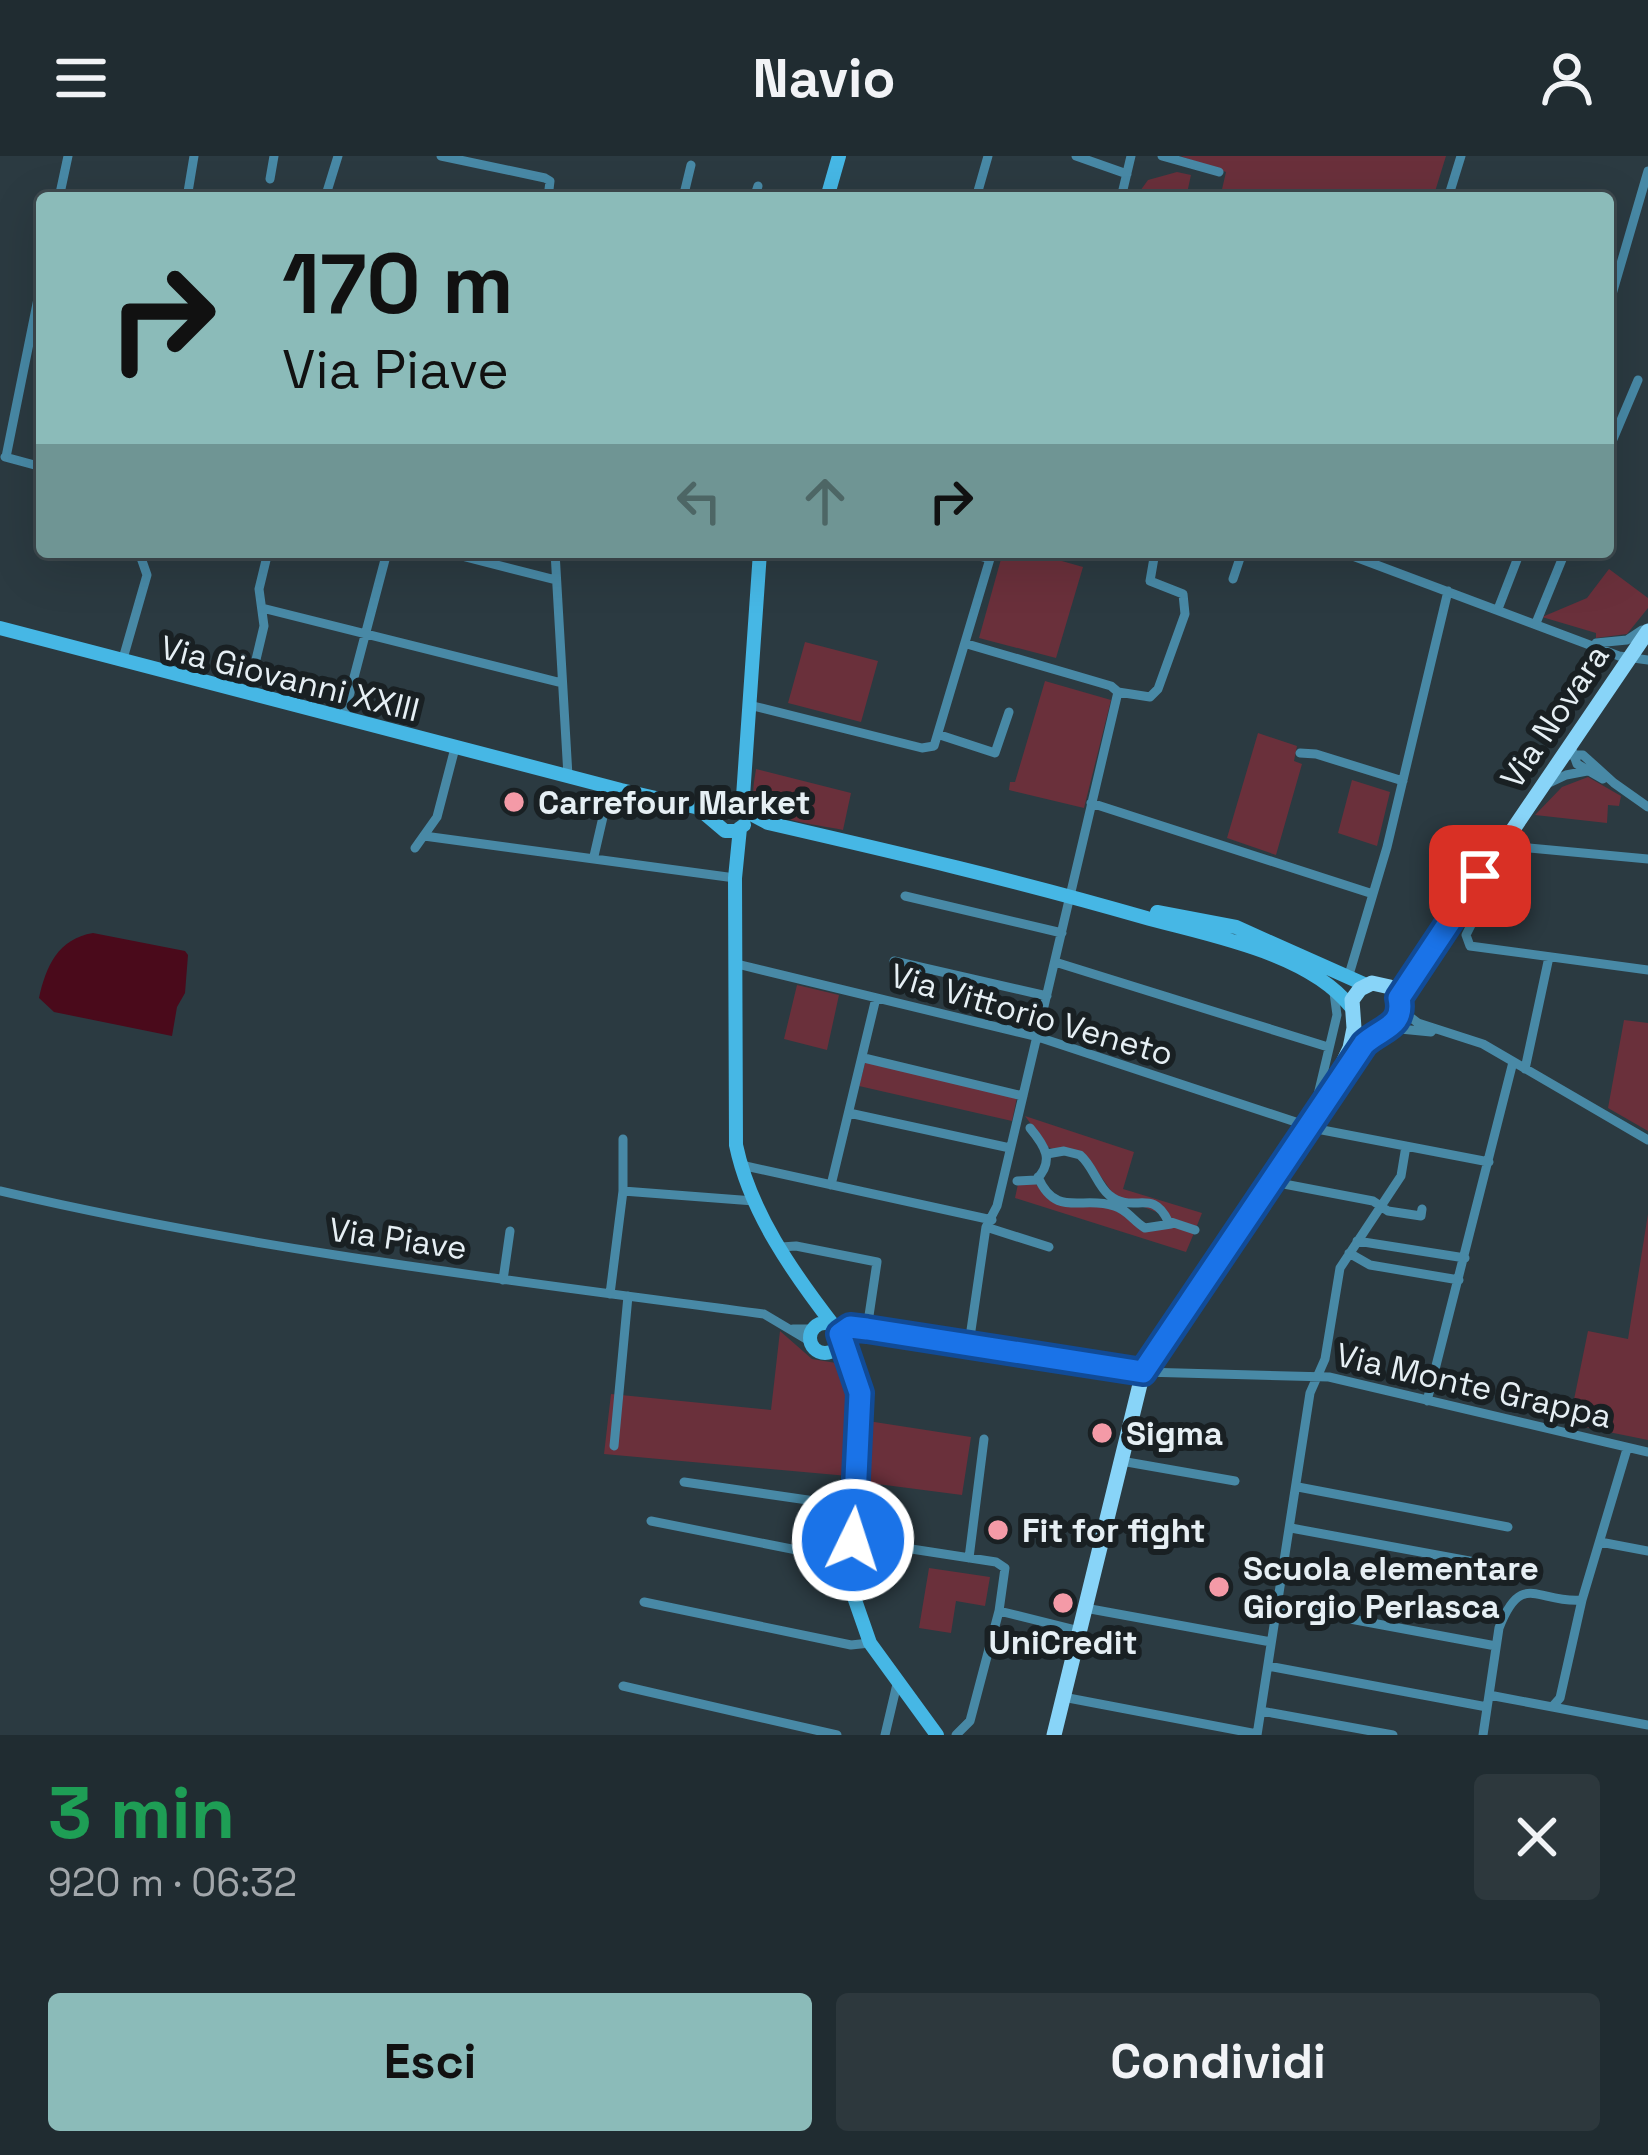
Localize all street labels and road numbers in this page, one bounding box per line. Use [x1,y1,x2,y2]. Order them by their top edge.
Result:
street label: Via Giovanni XXIII [156,627,423,731]
street label: Via Novara [1491,637,1618,797]
street label: Via Vittorio Veneto [886,955,1178,1075]
street label: Via Piave [326,1209,469,1269]
street label: Via Monte Grappa [1332,1334,1616,1438]

